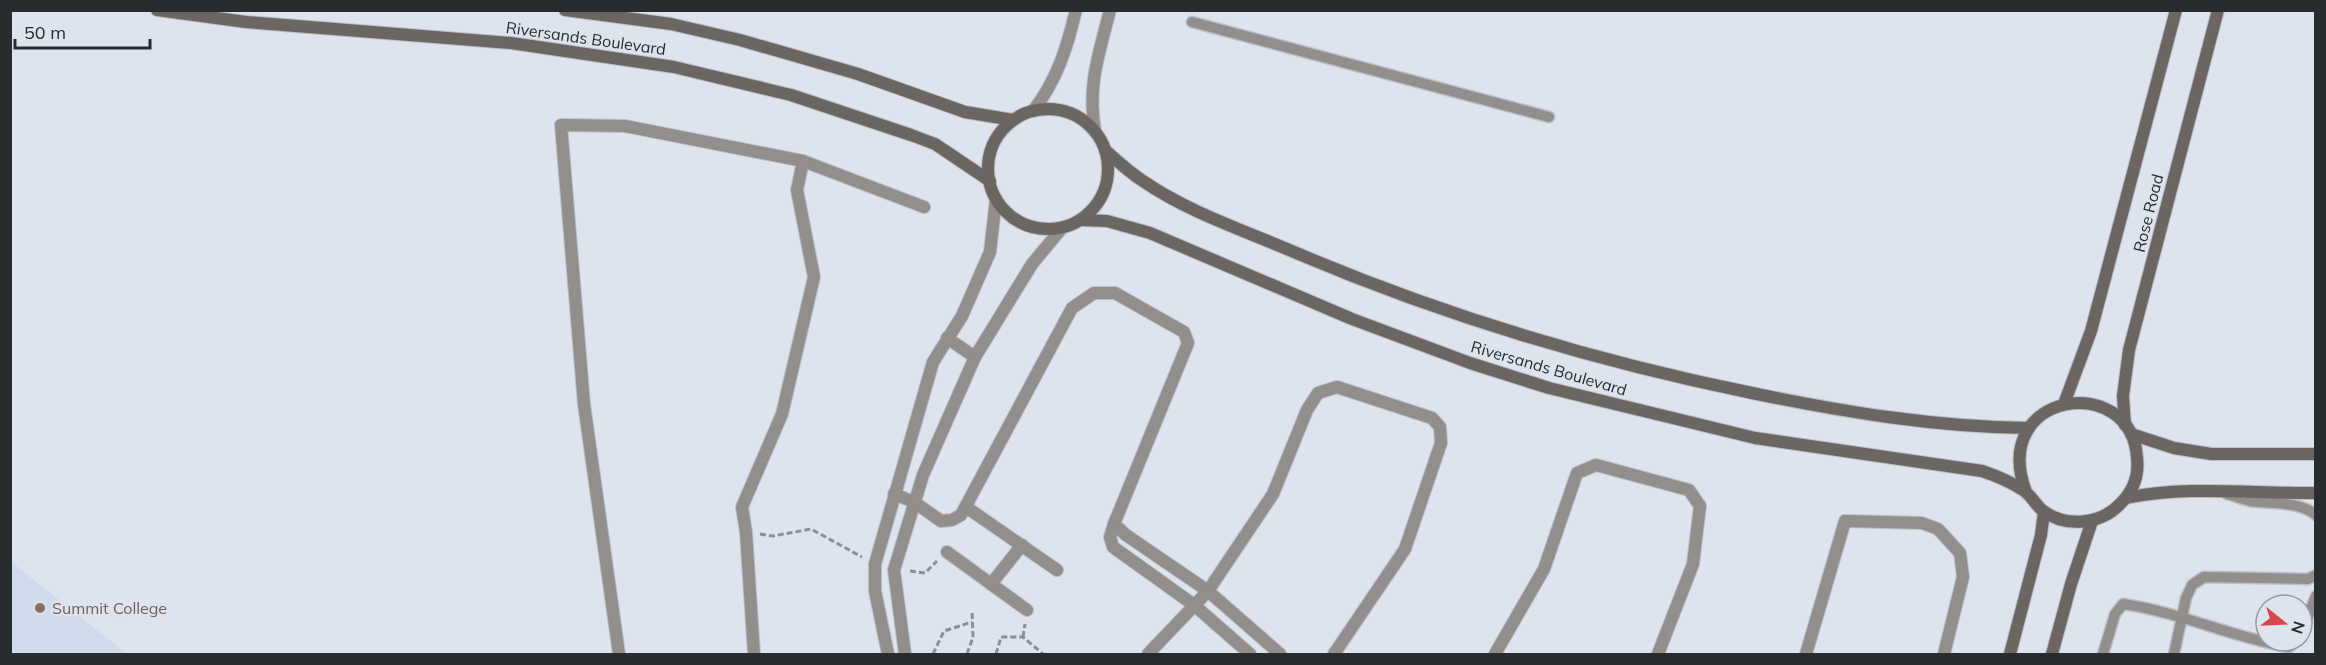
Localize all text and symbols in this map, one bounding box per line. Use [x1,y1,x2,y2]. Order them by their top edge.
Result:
scale bar [15,12,150,50]
street label: Riversands Boulevard [505,17,667,59]
text: 50 m [24,21,66,44]
street label: Rose Road [2129,172,2167,254]
street label: Riversands Boulevard [1469,336,1629,400]
north arrow [2254,593,2314,653]
place label: Summit College [52,598,167,618]
marker: Summit College [33,601,47,615]
text: N [2287,619,2310,636]

